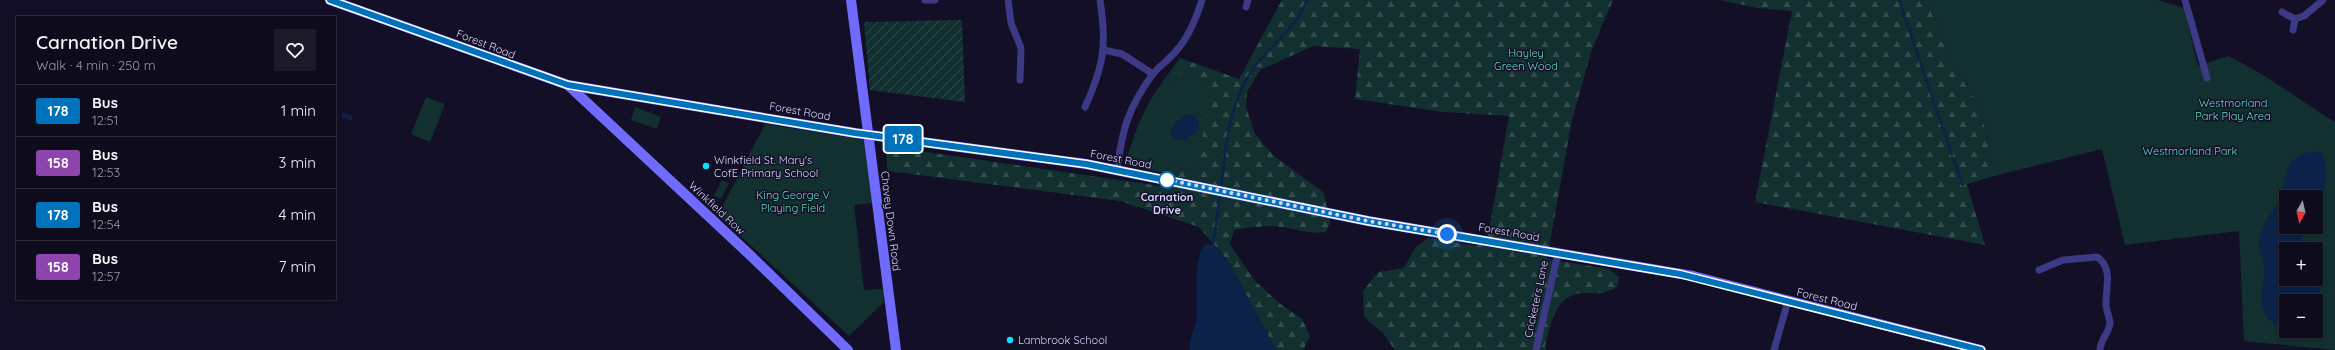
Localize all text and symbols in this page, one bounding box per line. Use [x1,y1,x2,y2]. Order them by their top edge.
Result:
street label: Forest Road [454,26,518,62]
button: heart [274,29,316,71]
text: Carnation Drive [36,30,178,54]
park label: Hayley Green Wood [1494,46,1558,73]
text: Walk · 4 min · 250 m [36,57,156,73]
text: Bus [92,93,118,112]
park label: Westmorland Park Play Area [2195,96,2271,123]
street label: Forest Road [768,99,832,123]
text: 1 min [281,101,316,120]
text: 178 [48,102,68,120]
text: 12:51 [92,112,118,128]
line badge: 178 [880,126,926,152]
text: 178 [893,130,913,148]
park label: Westmorland Park [2143,144,2238,158]
text: Bus [92,145,118,164]
street label: Forest Road [1089,146,1153,172]
text: 3 min [278,153,316,172]
place label: Winkfield St. Mary's CofE Primary School [714,153,818,180]
text: 158 [47,154,69,172]
marker: Winkfield St. Mary's CofE Primary School [701,161,711,171]
text: 12:53 [92,164,120,180]
street label: Chavey Down Road [878,170,904,272]
marker: Carnation Drive [1158,171,1176,189]
street label: Winkfield Row [686,178,748,238]
park label: King George V Playing Field [756,188,830,215]
place label: Carnation Drive [1141,190,1193,217]
north arrow [2279,190,2323,234]
map controls [2279,190,2323,338]
text: Bus [92,197,118,216]
text: 4 min [278,205,316,224]
text: 178 [48,206,68,224]
text: 12:54 [92,216,120,232]
street label: Forest Road [1477,220,1541,244]
your location [1437,224,1457,244]
button: + [2279,242,2323,286]
text: Bus [92,249,118,268]
text: 7 min [279,257,316,276]
text: 158 [47,258,69,276]
street label: Cricketers Lane [1521,259,1551,339]
text: 12:57 [92,268,120,284]
street label: Forest Road [1795,285,1859,313]
button: − [2279,294,2323,338]
place label: Lambrook School [1018,333,1107,347]
marker: Lambrook School [1005,335,1015,345]

